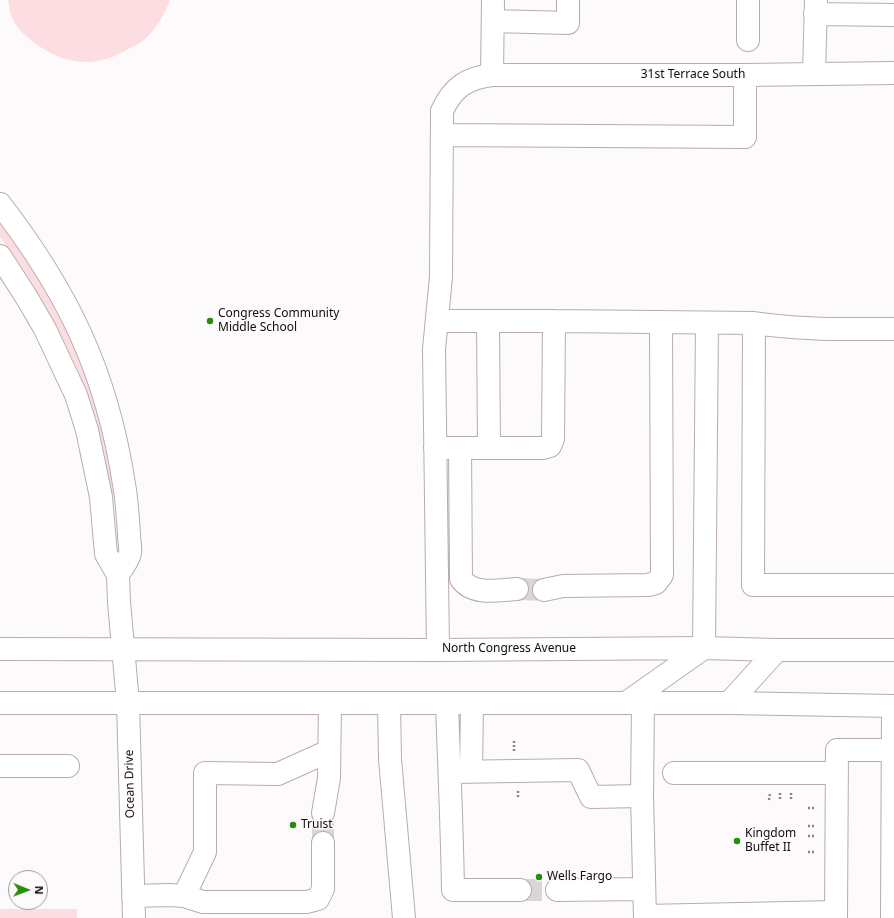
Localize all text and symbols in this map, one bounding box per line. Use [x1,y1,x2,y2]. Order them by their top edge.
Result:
street label: 31st Terrace South [641,68,745,82]
place label: Congress Community Middle School [218,307,339,335]
marker: Congress Community Middle School [205,316,215,326]
street label: North Congress Avenue [442,642,576,656]
street label: Ocean Drive [122,749,138,819]
place label: Truist [301,818,333,832]
marker: Truist [288,820,298,830]
place label: Kingdom Buffet II [745,827,796,855]
marker: Kingdom Buffet II [732,836,742,846]
north arrow [8,870,48,910]
place label: Wells Fargo [547,870,612,884]
marker: Wells Fargo [534,872,544,882]
text: N [32,886,47,895]

